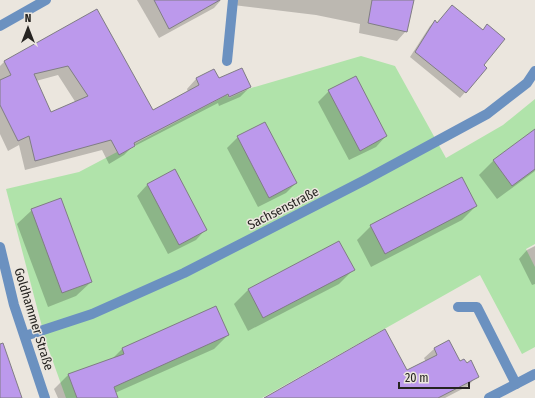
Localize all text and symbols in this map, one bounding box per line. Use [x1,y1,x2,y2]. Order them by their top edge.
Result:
north arrow [8,8,48,48]
text: N [25,12,31,25]
street label: Sachsenstraße [245,184,321,232]
street label: Goldhammer Straße [11,266,57,372]
scale bar [399,364,469,390]
text: 20 m [405,371,429,385]

